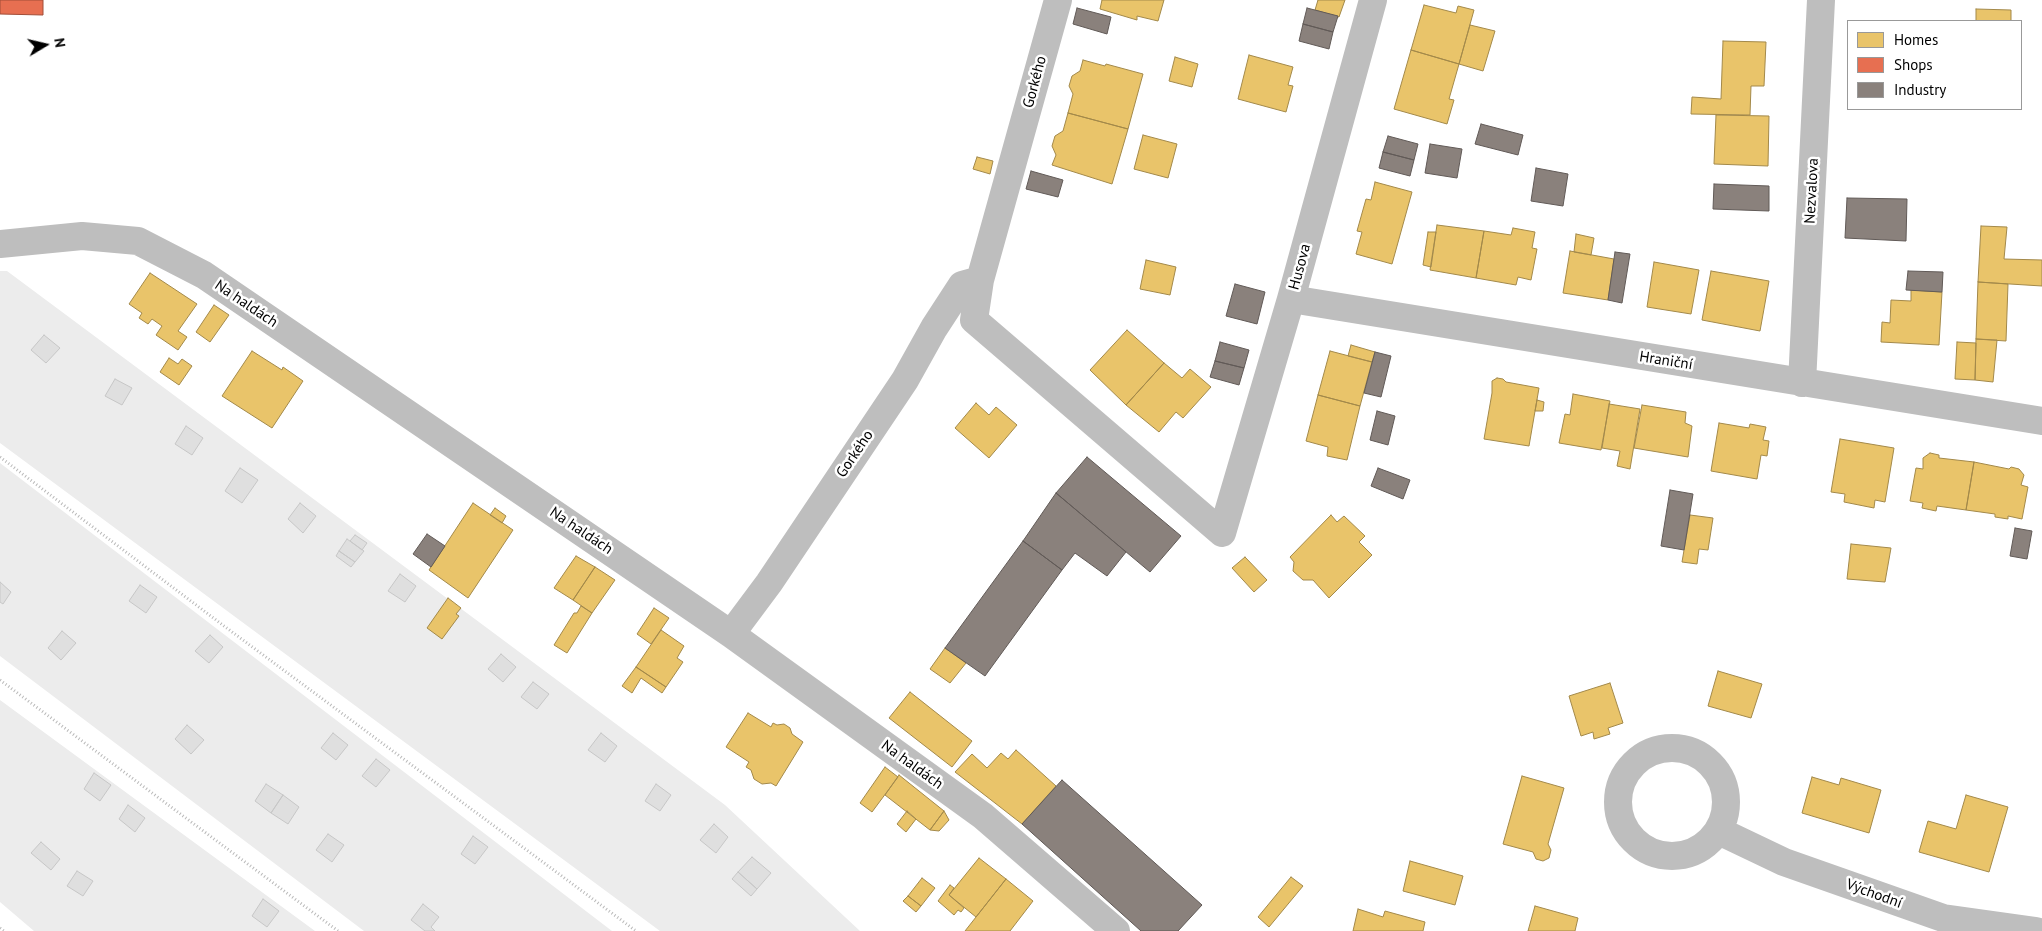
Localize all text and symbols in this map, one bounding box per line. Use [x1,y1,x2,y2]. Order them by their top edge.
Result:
north arrow [20,20,70,70]
legend [1847,20,2022,110]
text: Homes [1894,30,1938,49]
text: N [50,37,69,49]
street label: Gorkého [1019,54,1051,110]
text: Shops [1894,55,1933,74]
text: Industry [1894,80,1946,99]
street label: Nezvalova [1801,158,1823,224]
street label: Husova [1285,242,1315,292]
street label: Na haldách [211,276,281,332]
street label: Hraniční [1638,348,1694,374]
street label: Gorkého [833,427,877,481]
street label: Na haldách [546,503,616,559]
street label: Na haldách [878,737,946,793]
street label: Východní [1844,876,1904,912]

